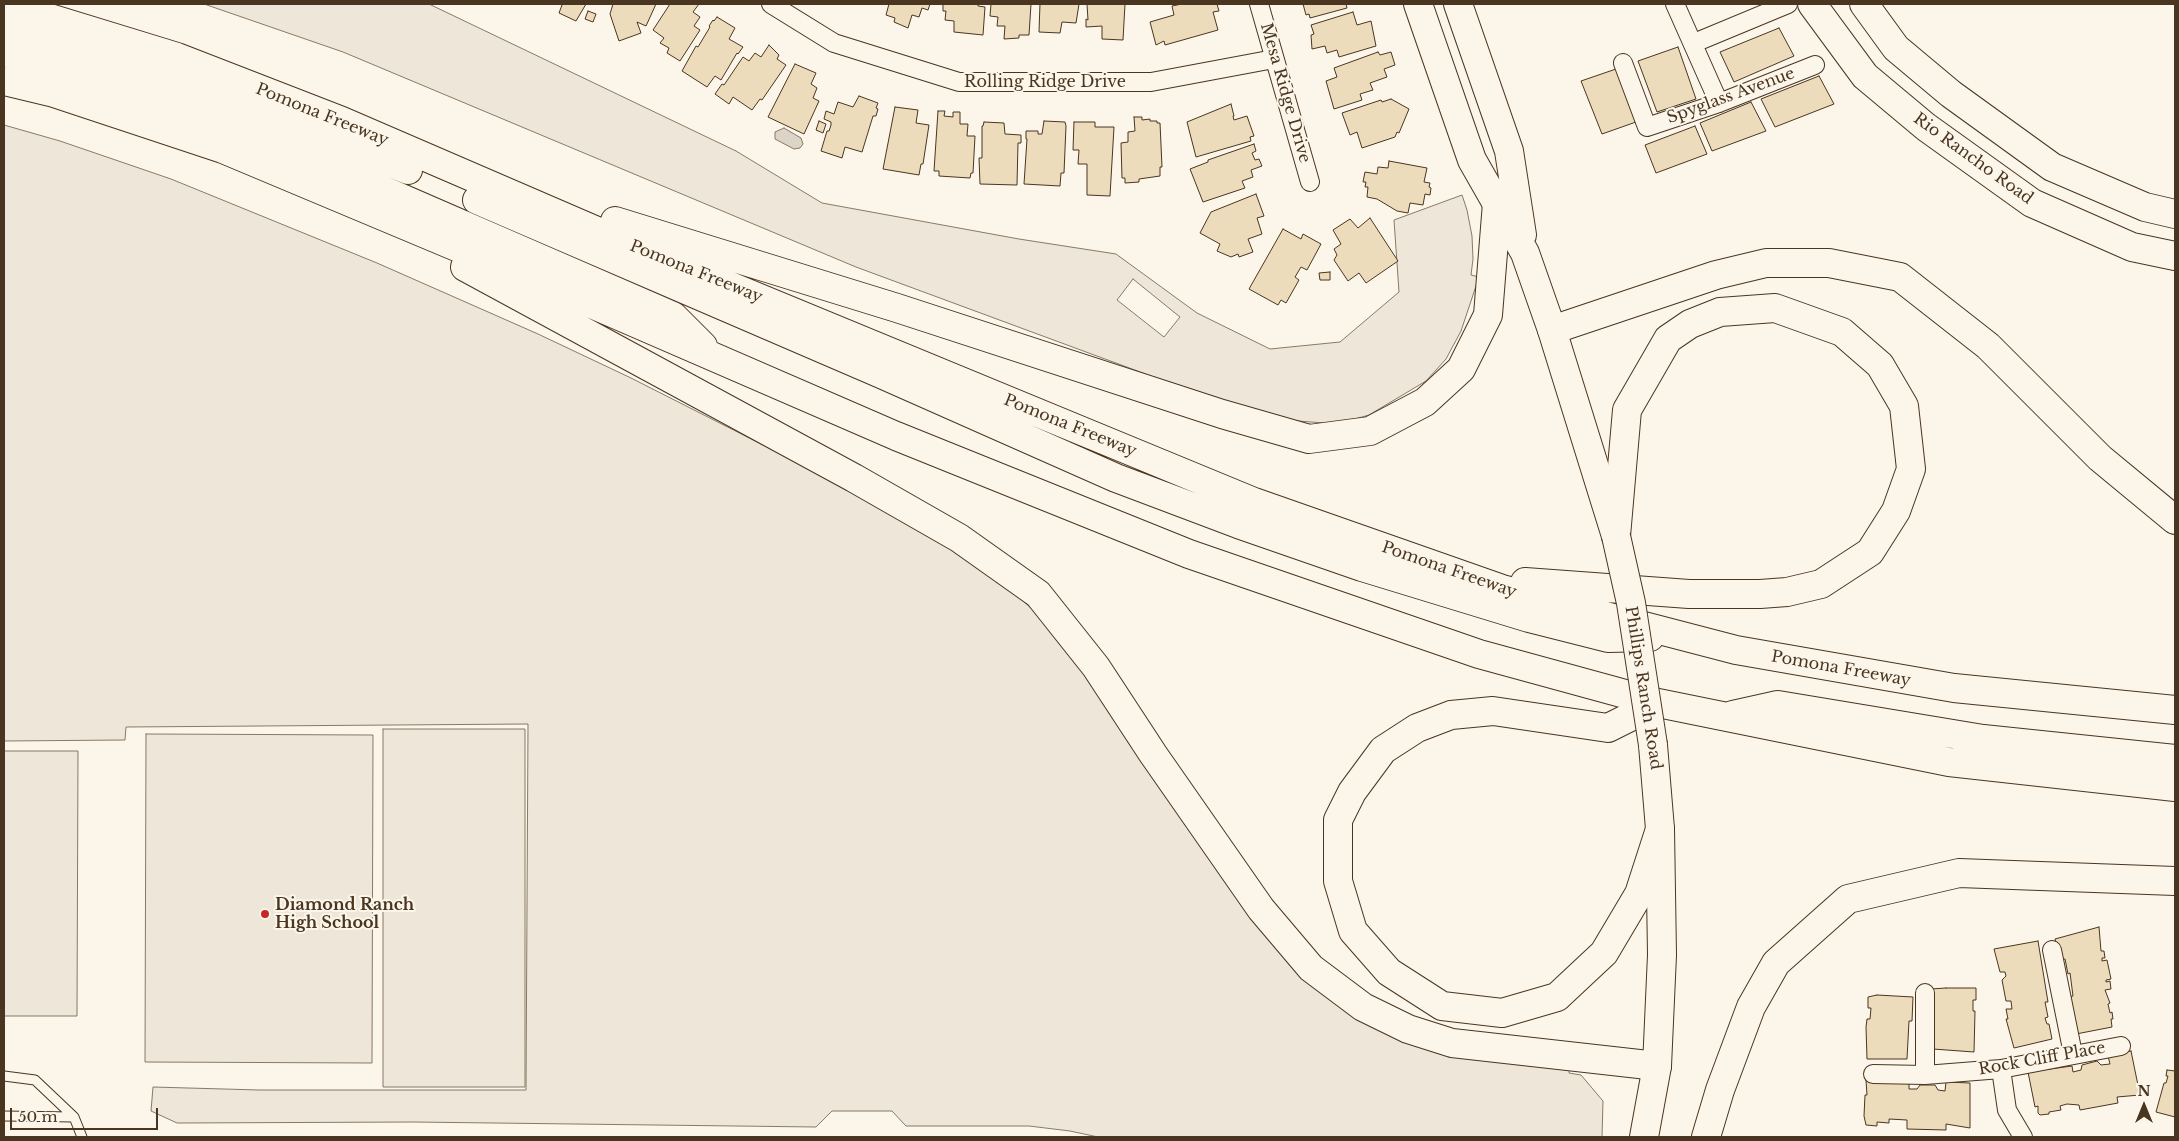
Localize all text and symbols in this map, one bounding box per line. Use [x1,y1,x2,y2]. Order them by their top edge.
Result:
street label: Mesa Ridge Drive [1256,21,1314,165]
street label: Spyglass Avenue [1665,64,1797,128]
street label: Rolling Ridge Drive [964,72,1126,92]
street label: Pomona Freeway [253,80,391,150]
street label: Rio Rancho Road [1910,109,2036,209]
street label: Pomona Freeway [627,237,765,307]
street label: Pomona Freeway [1001,391,1139,461]
street label: Pomona Freeway [1379,538,1519,602]
street label: Phillips Ranch Road [1621,605,1665,771]
street label: Pomona Freeway [1770,647,1912,691]
place label: Diamond Ranch High School [275,895,414,933]
marker: Diamond Ranch High School [259,908,271,920]
street label: Rock Cliff Place [1977,1038,2107,1080]
north arrow [2119,1081,2169,1131]
text: N [2137,1082,2151,1100]
scale bar [12,1098,160,1130]
text: 50 m [18,1107,58,1126]

